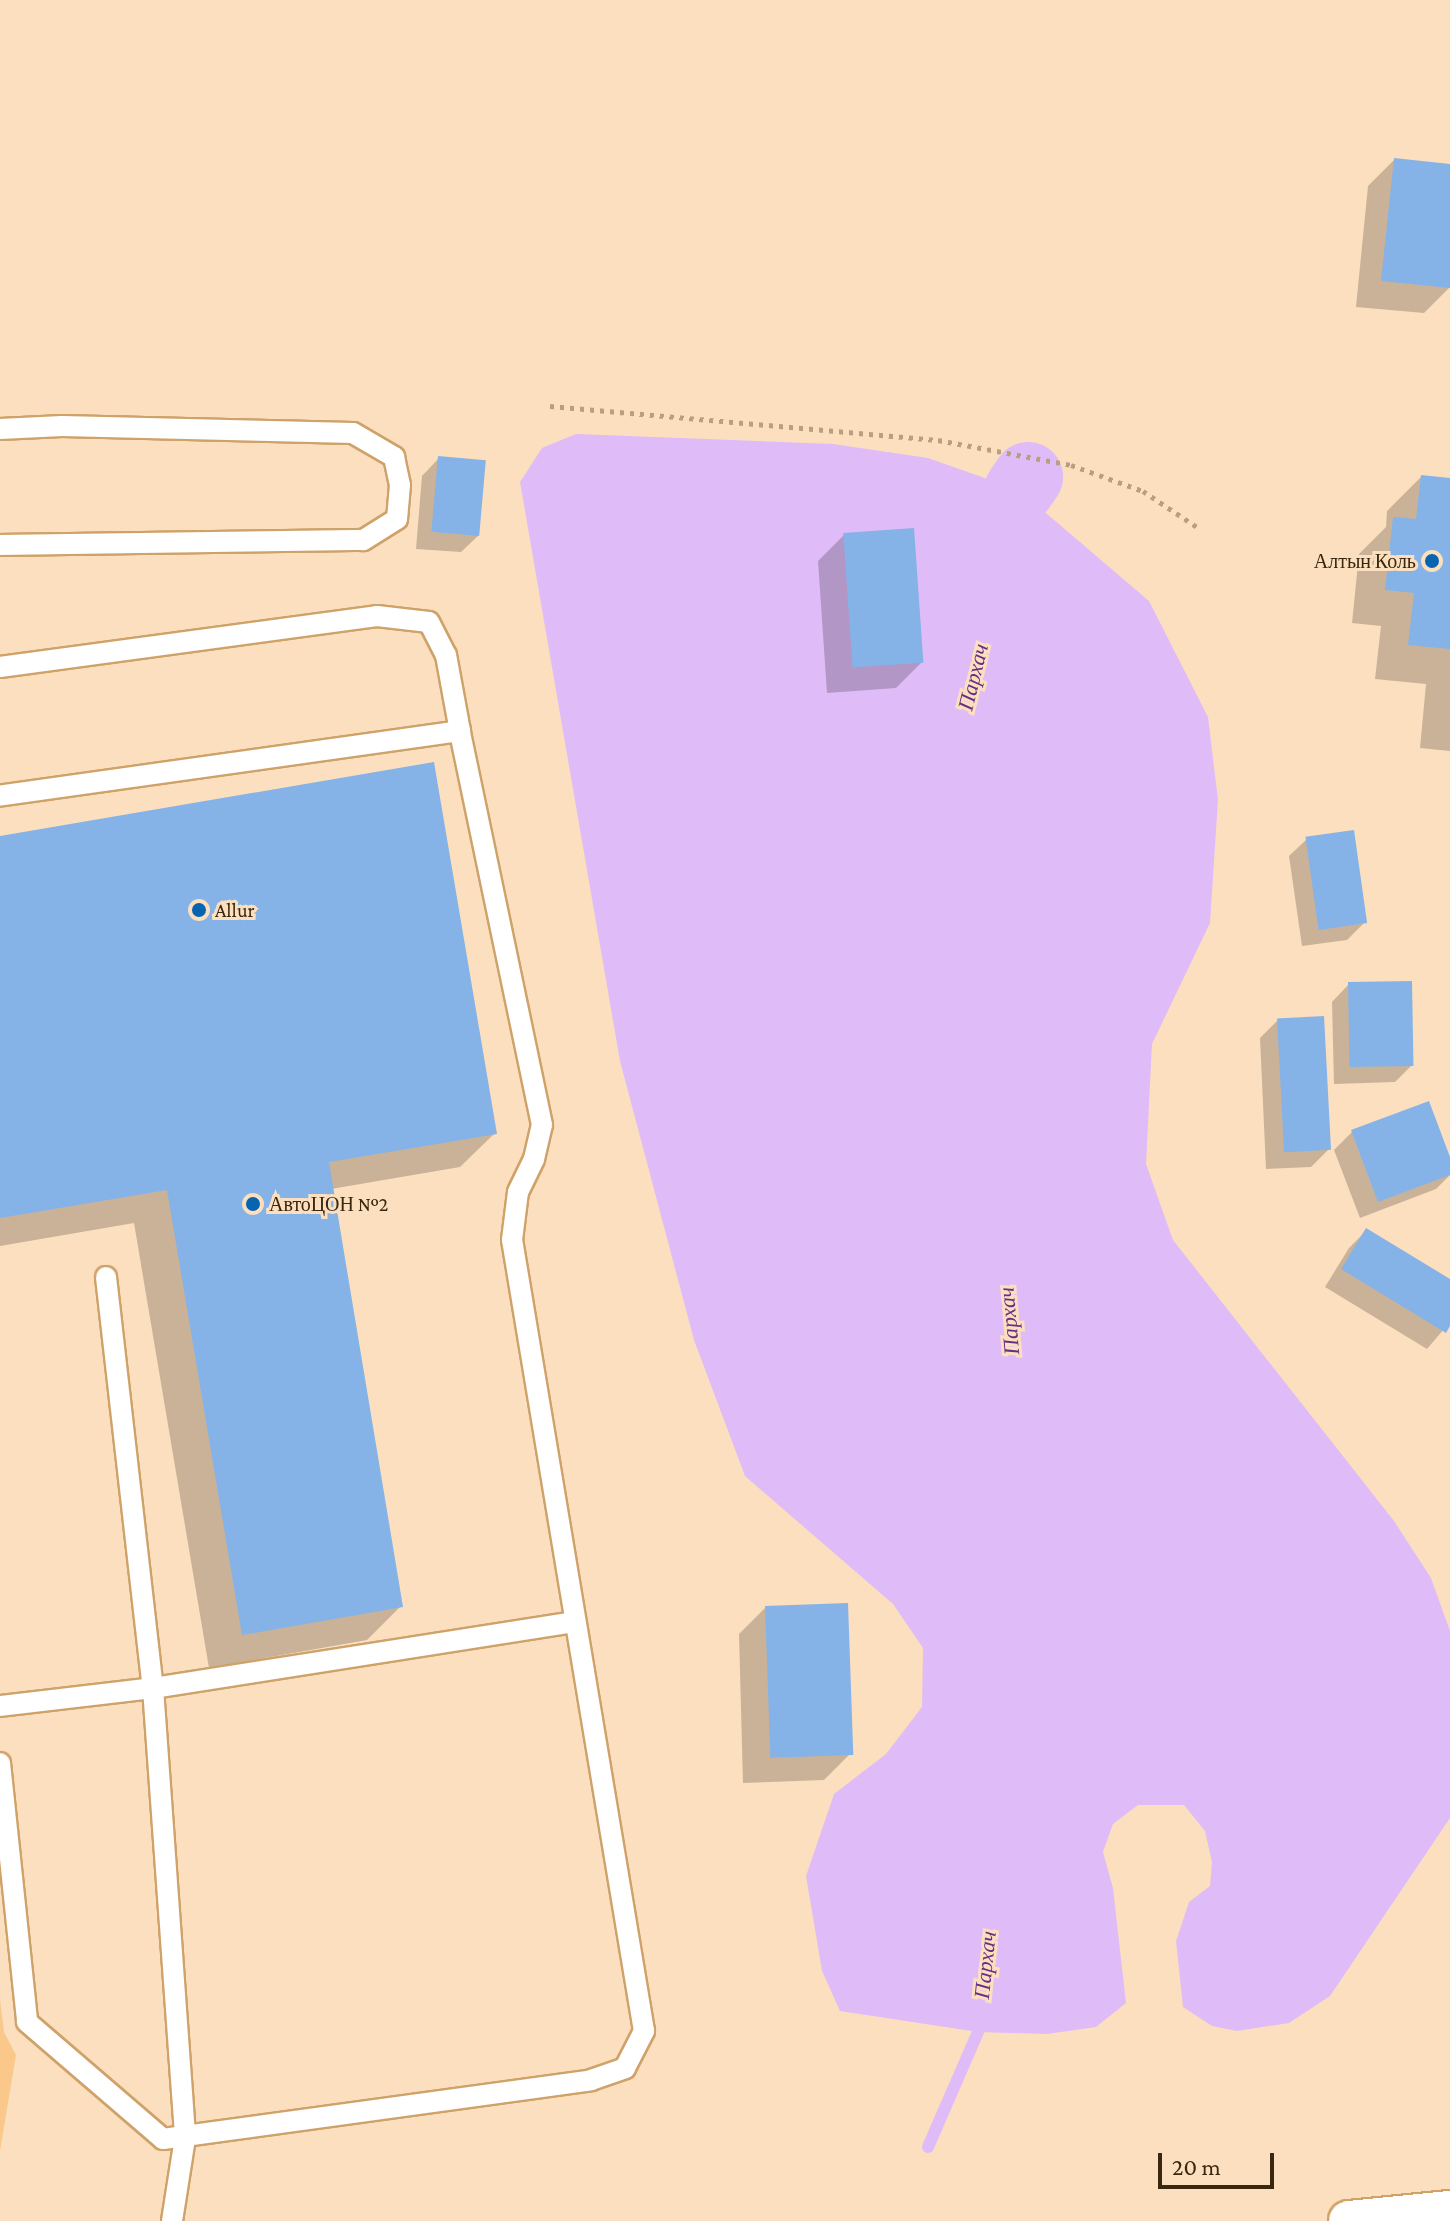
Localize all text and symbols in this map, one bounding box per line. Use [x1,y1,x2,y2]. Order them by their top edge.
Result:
place label: Алтын Коль [1314,549,1416,573]
marker: Алтын Коль [1423,552,1441,570]
water label: Пархач [952,641,994,713]
place label: Allur [215,898,255,922]
marker: Allur [190,901,208,919]
place label: АвтоЦОН №2 [269,1192,388,1216]
marker: АвтоЦОН №2 [244,1195,262,1213]
water label: Пархач [993,1286,1025,1356]
water label: Пархач [968,1930,1002,2000]
scale bar [1162,2137,1278,2187]
text: 20 m [1172,2153,1221,2180]

